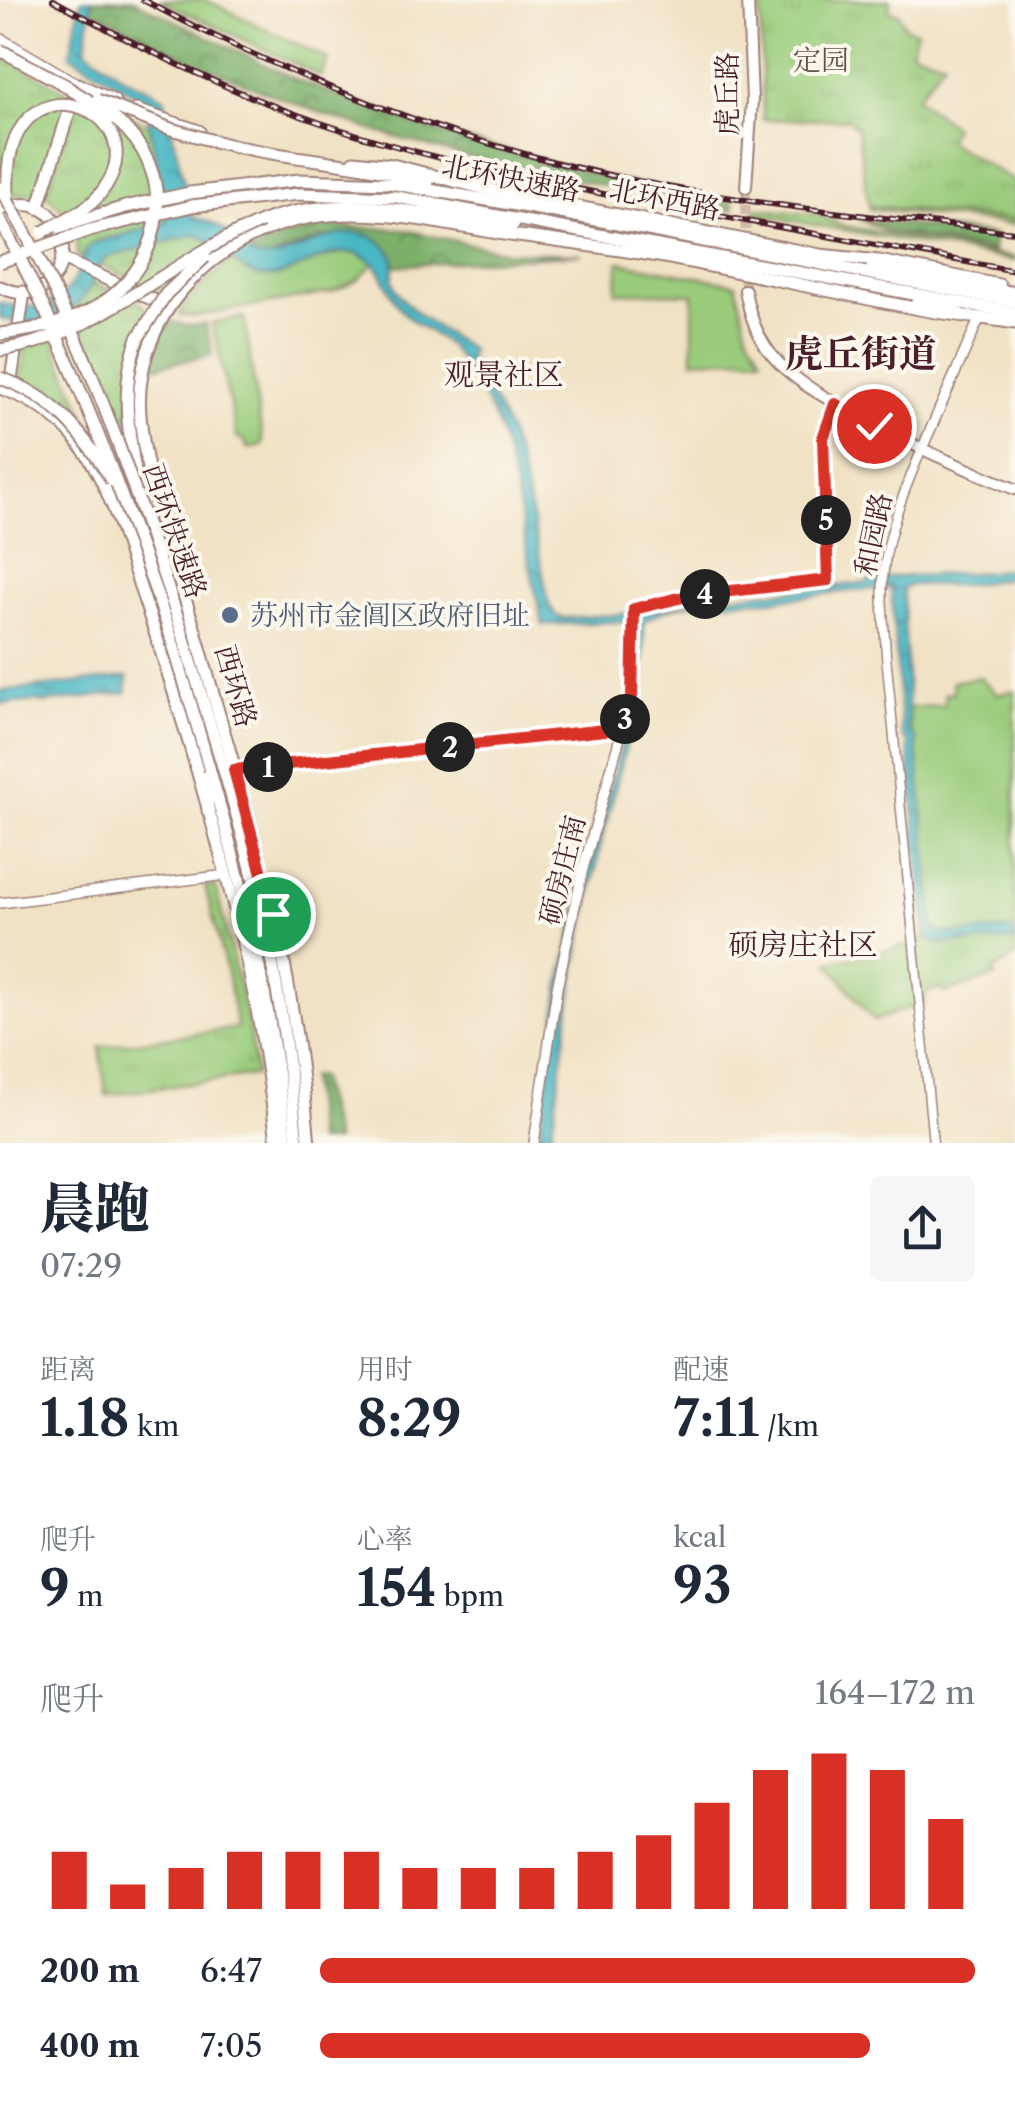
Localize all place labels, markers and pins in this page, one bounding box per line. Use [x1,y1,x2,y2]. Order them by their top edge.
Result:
pin [832,384,917,469]
pin: 5 [801,495,851,545]
pin: 4 [680,569,730,619]
place label: 苏州市金阊区政府旧址 [250,598,530,632]
marker: 苏州市金阊区政府旧址 [219,604,241,626]
pin: 3 [600,694,650,744]
pin: 2 [425,722,475,772]
pin: 1 [243,742,293,792]
pin [231,872,316,957]

